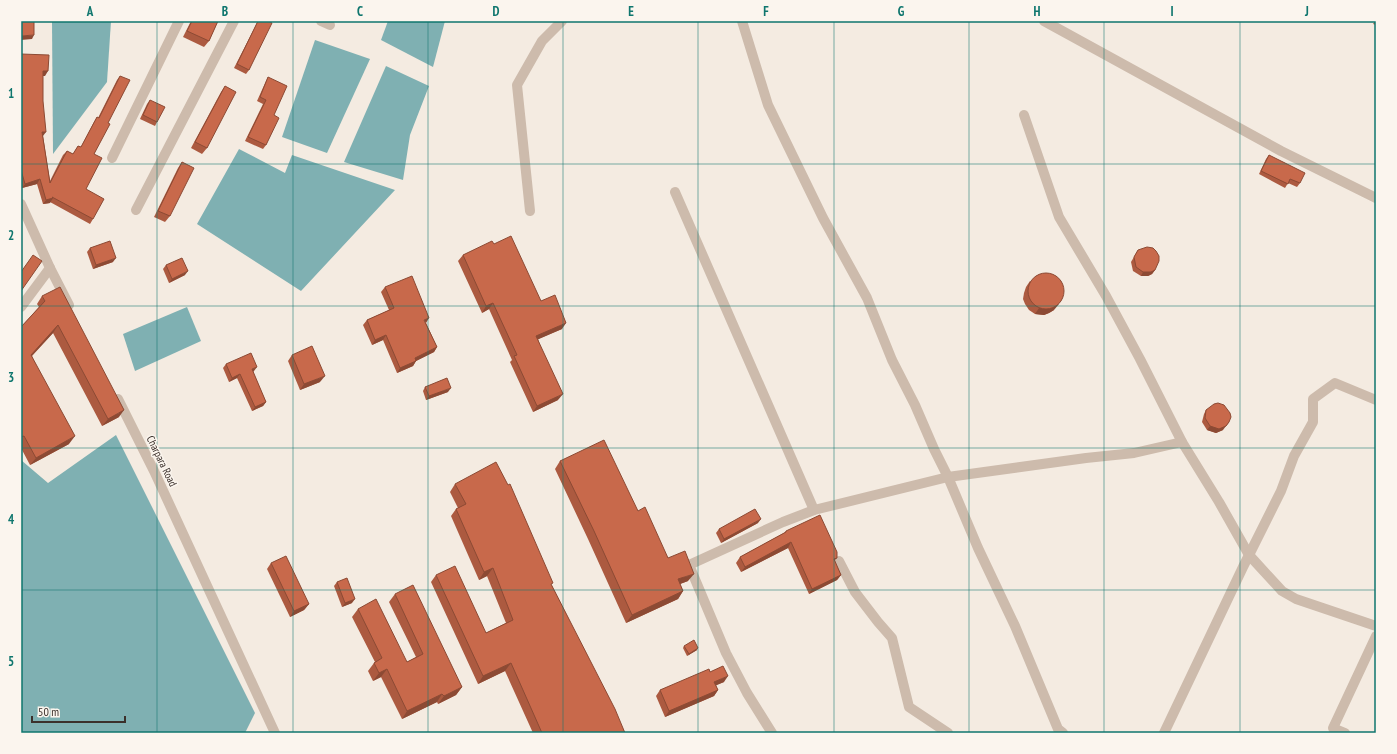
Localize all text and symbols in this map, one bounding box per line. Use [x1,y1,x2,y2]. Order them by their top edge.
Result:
text: A [86,3,94,20]
text: B [222,3,228,20]
text: C [357,3,363,20]
text: D [493,3,500,20]
text: E [628,3,634,20]
text: F [763,3,769,20]
text: G [898,3,905,20]
text: H [1034,3,1041,20]
text: I [1170,3,1174,20]
text: J [1304,3,1309,20]
text: 1 [8,85,14,102]
text: 2 [8,227,14,244]
text: 3 [8,369,14,386]
street label: Charpara Road [144,433,180,489]
text: 4 [8,511,15,528]
text: 5 [8,653,14,670]
scale bar [32,698,125,724]
text: 50 m [38,704,59,719]

